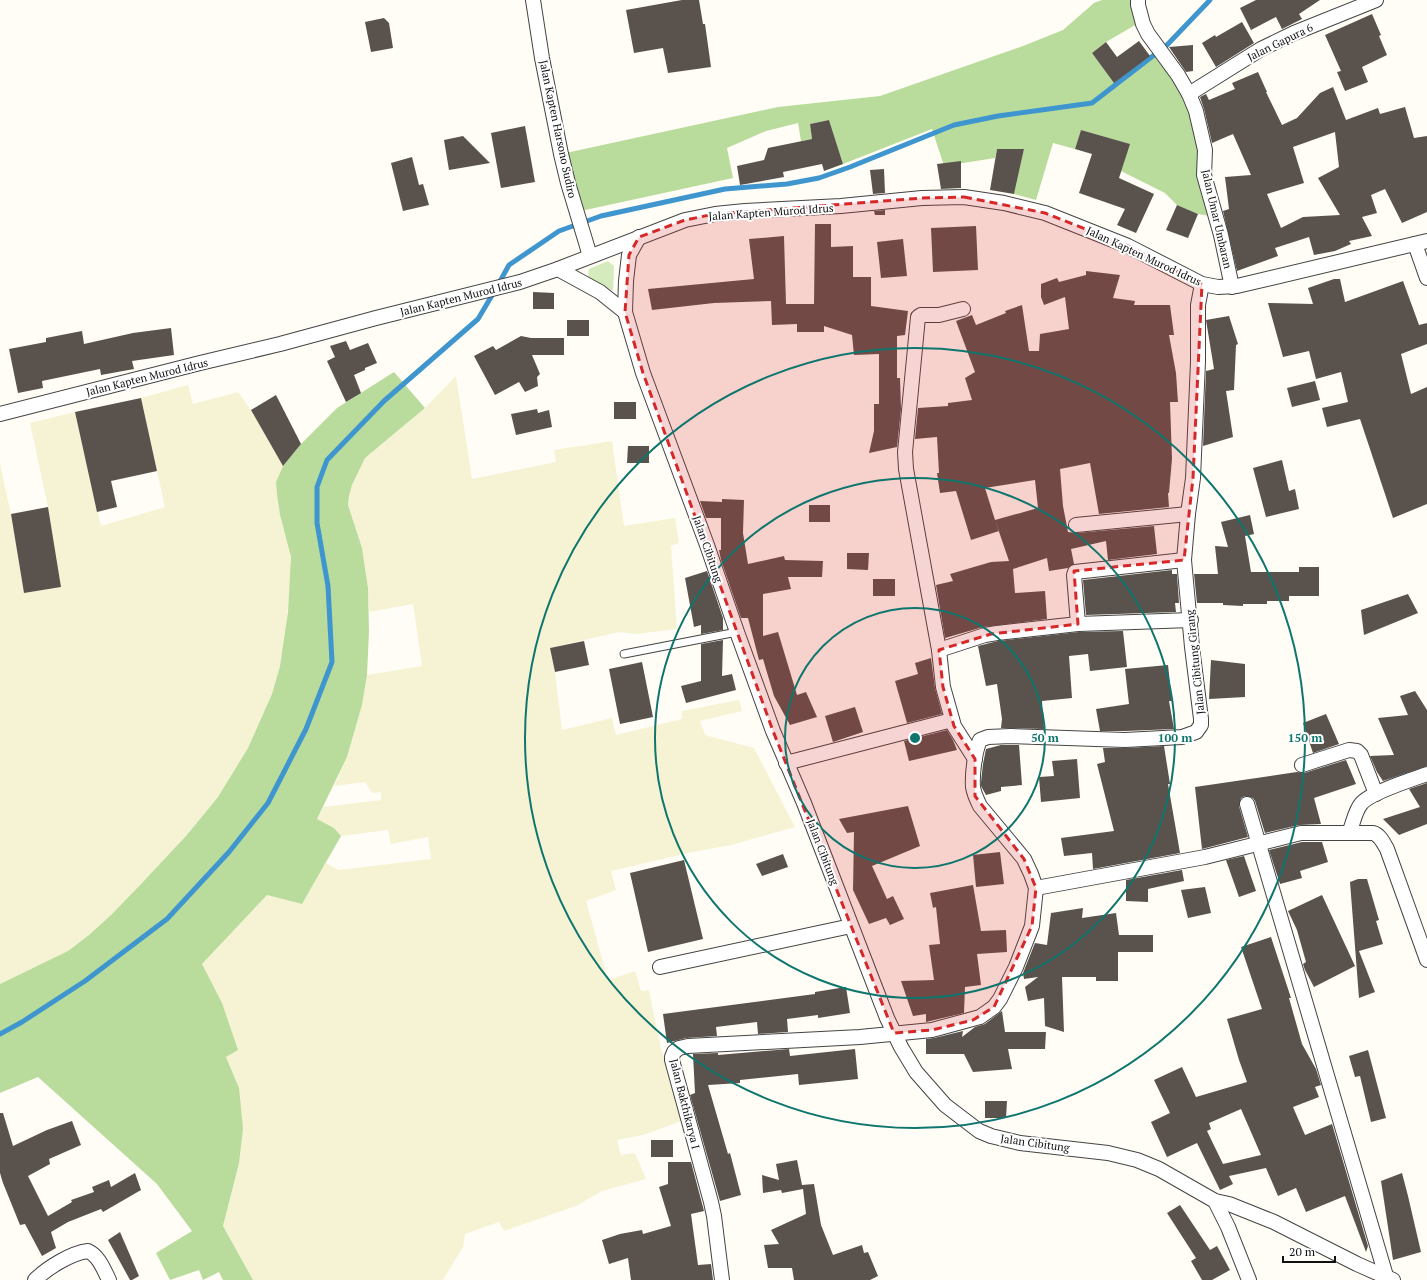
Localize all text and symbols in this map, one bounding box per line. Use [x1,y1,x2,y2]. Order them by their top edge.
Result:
street label: Jalan Gapura 6 [1245,20,1315,64]
street label: Jalan Kapten Harsono Sudiro [537,59,579,199]
street label: Jalan Umar Umbaran [1199,168,1235,270]
street label: Jalan Kapten Murod Idrus [708,201,834,223]
street label: Jalan Kapten Murod Idrus [1084,223,1204,289]
street label: Jalan Kapten Murod Idrus [399,275,524,319]
street label: Jalan Kapten Murod Idrus [85,355,210,399]
street label: Jalan Cibitung [690,514,726,584]
street label: Jalan Cibitung Girang [1183,609,1207,715]
text: 50 m [1031,730,1059,745]
text: 100 m [1158,730,1192,745]
text: 150 m [1288,730,1322,745]
centre of rings [908,731,922,745]
street label: Jalan Cibitung [804,817,842,887]
street label: Jalan Bakthikarya I [667,1057,703,1151]
street label: Jalan Cibitung [999,1131,1071,1155]
scale bar [1283,1238,1335,1264]
text: 20 m [1289,1244,1316,1259]

